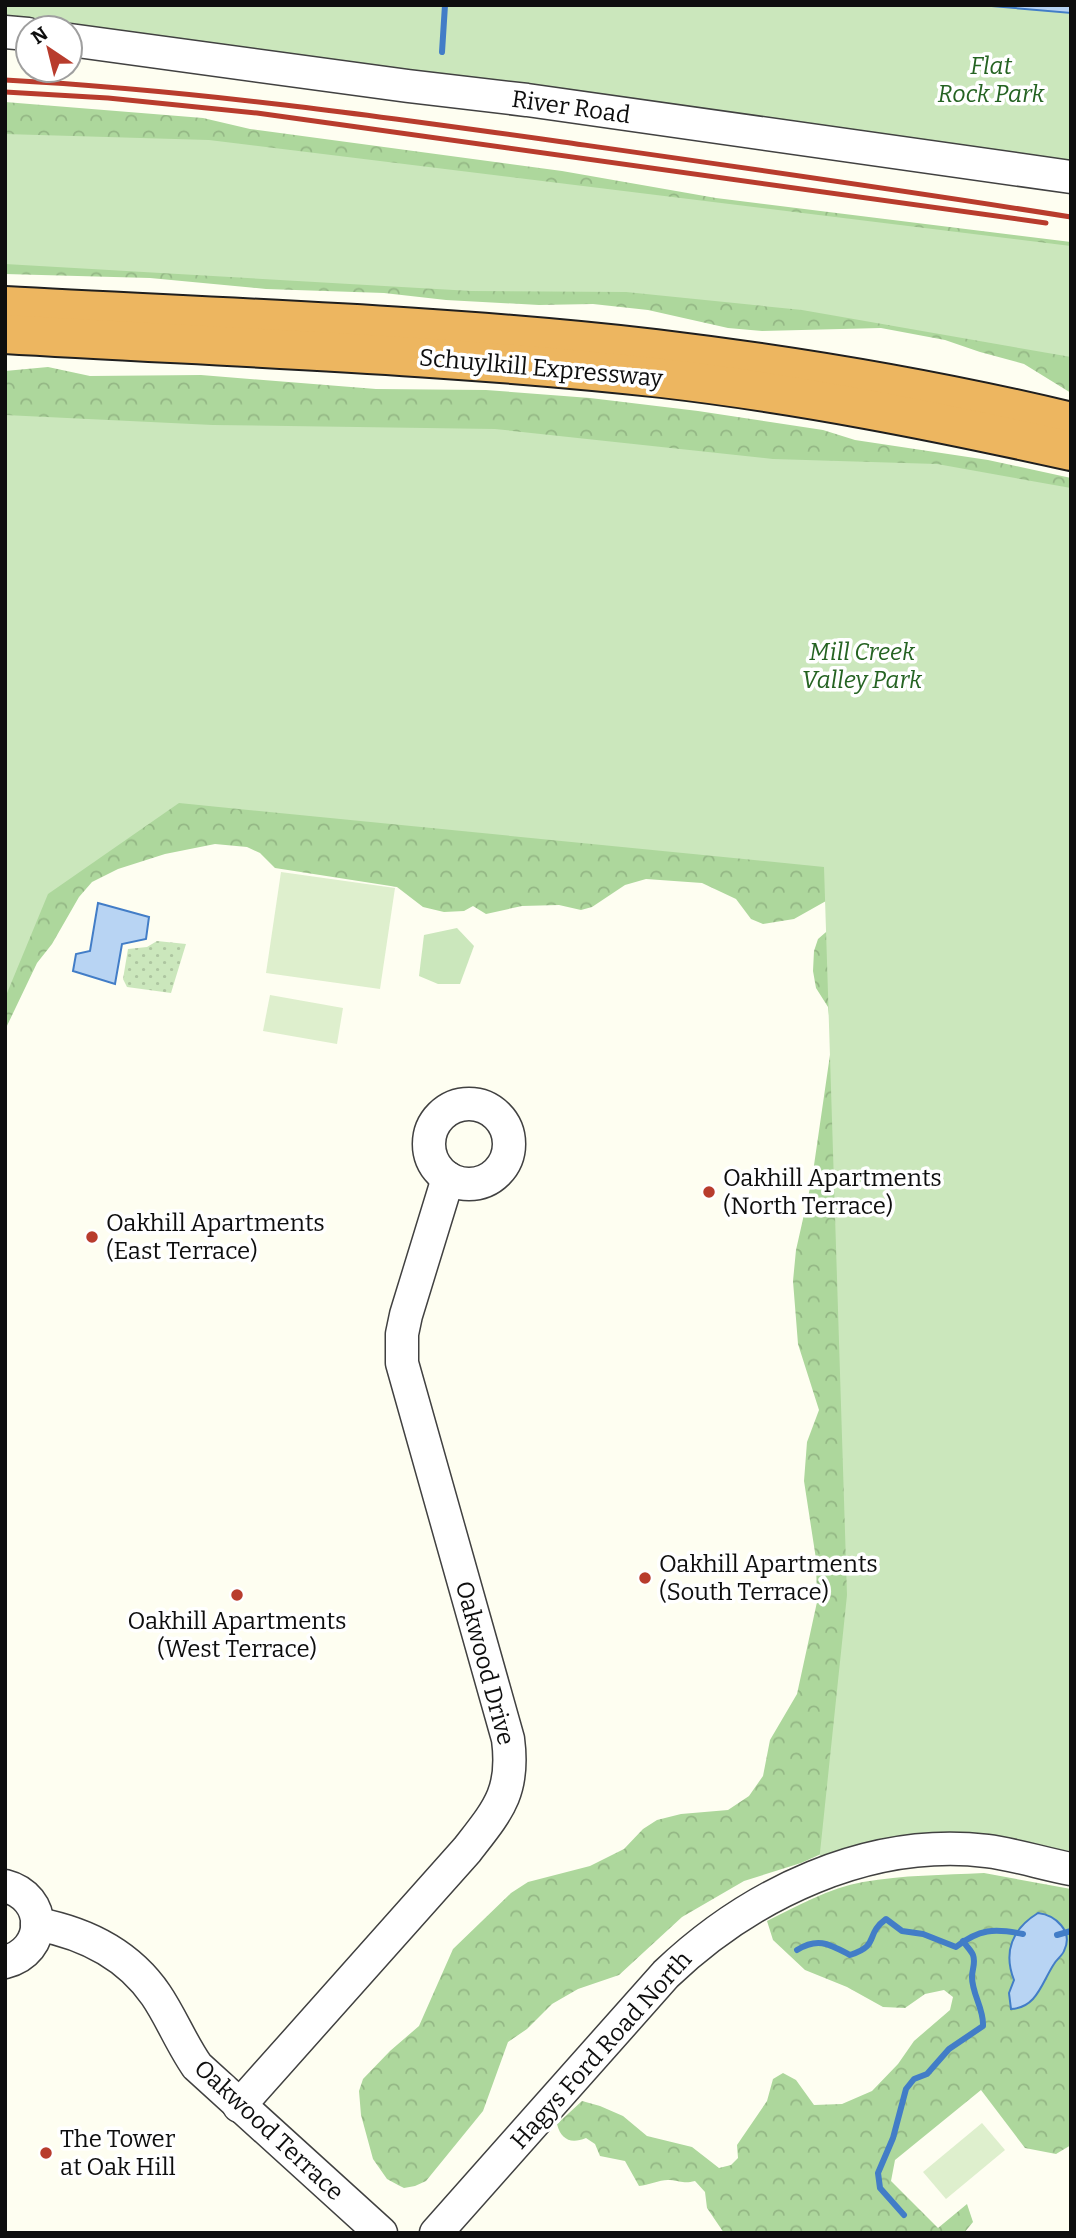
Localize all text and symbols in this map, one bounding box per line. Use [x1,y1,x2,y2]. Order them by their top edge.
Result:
north arrow [14,14,84,84]
text: N [27,22,52,49]
park label: Flat Rock Park [937,52,1046,108]
street label: River Road [510,85,632,129]
street label: Schuylkill Expressway [418,343,664,393]
park label: Mill Creek Valley Park [802,638,923,694]
place label: Oakhill Apartments (North Terrace) [723,1164,942,1220]
marker: Oakhill Apartments (North Terrace) [701,1184,717,1200]
place label: Oakhill Apartments (East Terrace) [106,1209,325,1265]
marker: Oakhill Apartments (East Terrace) [84,1229,100,1245]
place label: Oakhill Apartments (South Terrace) [659,1550,878,1606]
marker: Oakhill Apartments (South Terrace) [637,1570,653,1586]
street label: Oakwood Drive [450,1578,520,1748]
marker: Oakhill Apartments (West Terrace) [229,1587,245,1603]
place label: Oakhill Apartments (West Terrace) [128,1607,346,1663]
street label: Hagys Ford Road North [505,1945,697,2155]
street label: Oakwood Terrace [189,2054,349,2206]
place label: The Tower at Oak Hill [60,2125,176,2181]
marker: The Tower at Oak Hill [38,2145,54,2161]

